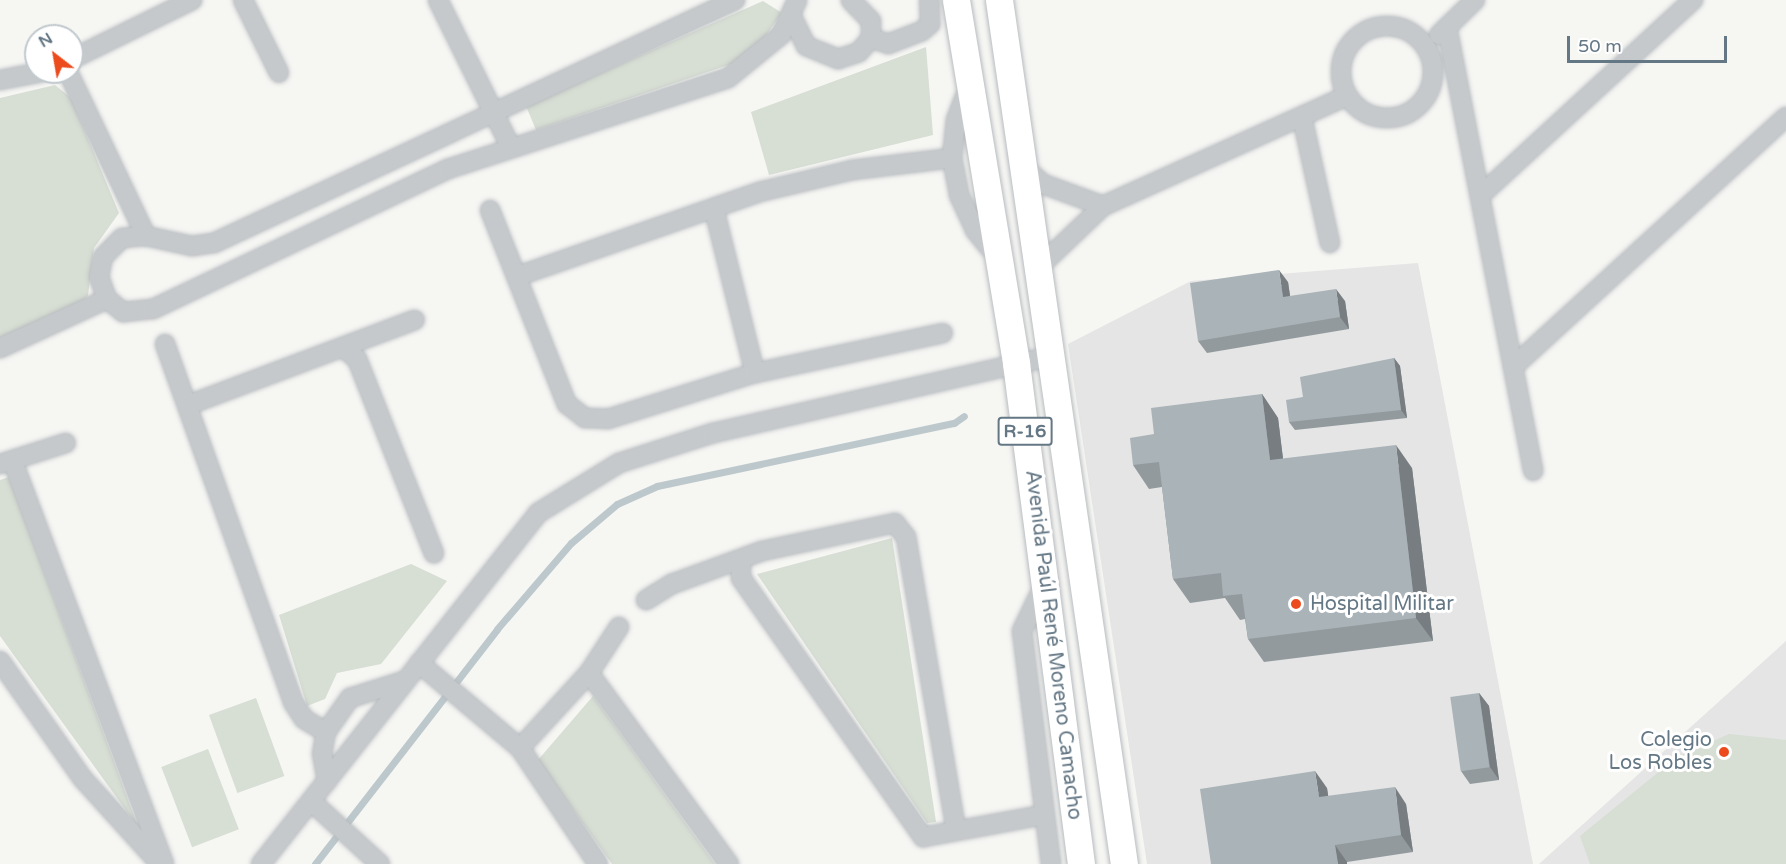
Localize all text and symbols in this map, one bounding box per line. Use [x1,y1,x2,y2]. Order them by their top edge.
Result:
north arrow [24,24,84,84]
scale bar [1570,24,1730,62]
text: N [35,28,56,52]
text: 50 m [1578,35,1622,57]
road number: R-16 [996,416,1054,446]
street label: Avenida Paúl René Moreno Camacho [1020,469,1086,821]
place label: Hospital Militar [1310,592,1454,616]
marker: Hospital Militar [1287,595,1305,613]
place label: Colegio Los Robles [1609,728,1712,775]
marker: Colegio Los Robles [1717,745,1731,759]

